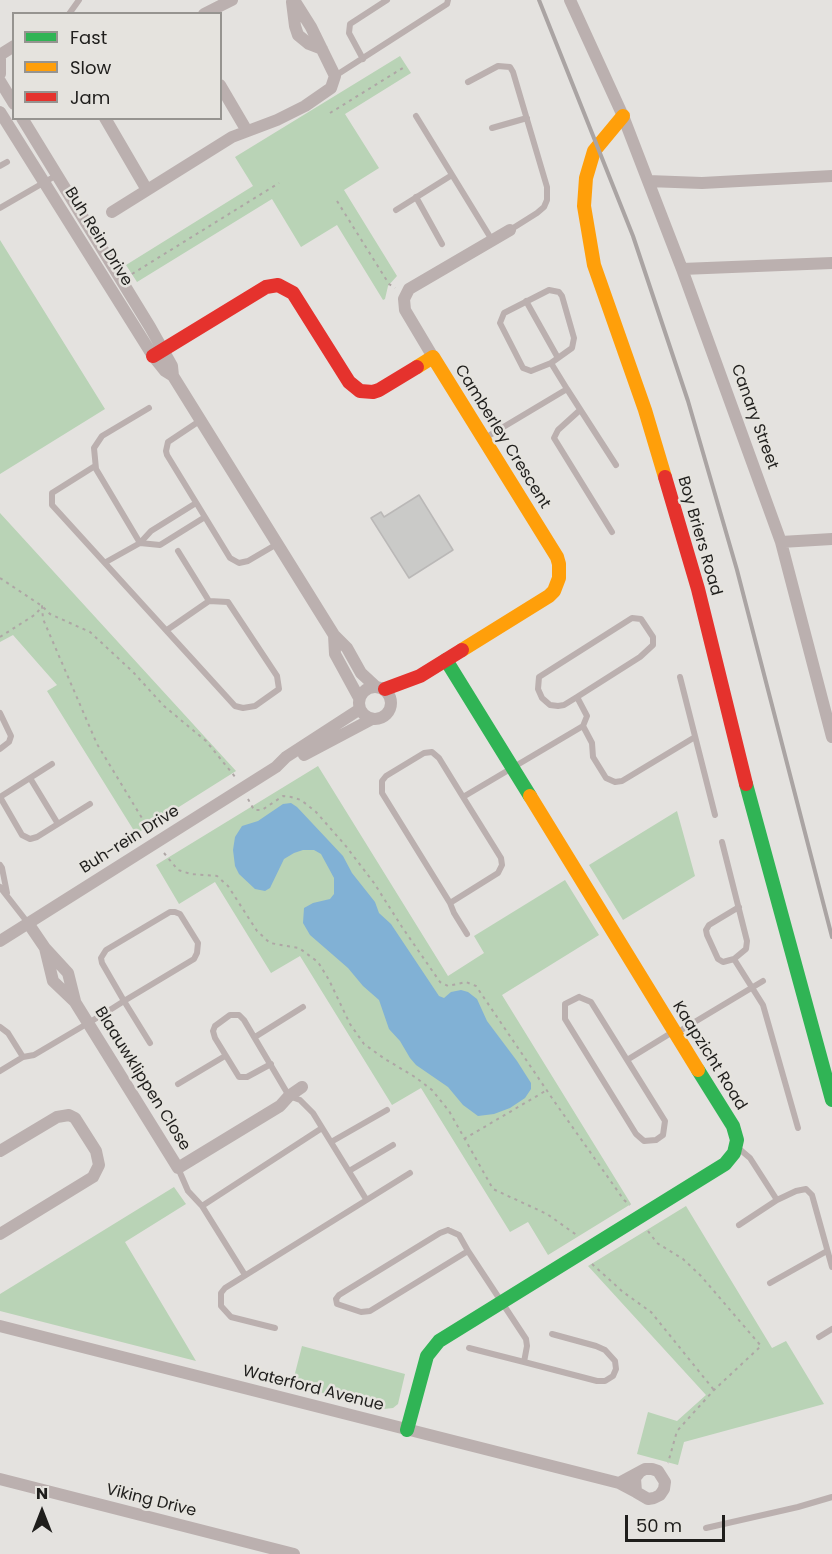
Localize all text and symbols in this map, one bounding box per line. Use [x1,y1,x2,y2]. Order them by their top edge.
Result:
legend [12,12,222,120]
text: Fast [70,25,107,50]
text: Slow [70,55,111,80]
text: Jam [70,85,110,110]
street label: Buh Rein Drive [60,184,136,290]
street label: Camberley Crescent [450,362,554,512]
street label: Canary Street [726,362,782,472]
street label: Boy Briers Road [673,474,725,598]
street label: Buh-rein Drive [77,802,183,878]
street label: Kaapzicht Road [668,998,750,1114]
street label: Blaauwklippen Close [90,1004,194,1154]
street label: Waterford Avenue [240,1362,386,1416]
street label: Viking Drive [104,1481,198,1521]
north arrow [12,1482,72,1542]
text: N [36,1482,48,1505]
scale bar [628,1503,728,1541]
text: 50 m [636,1513,682,1538]

